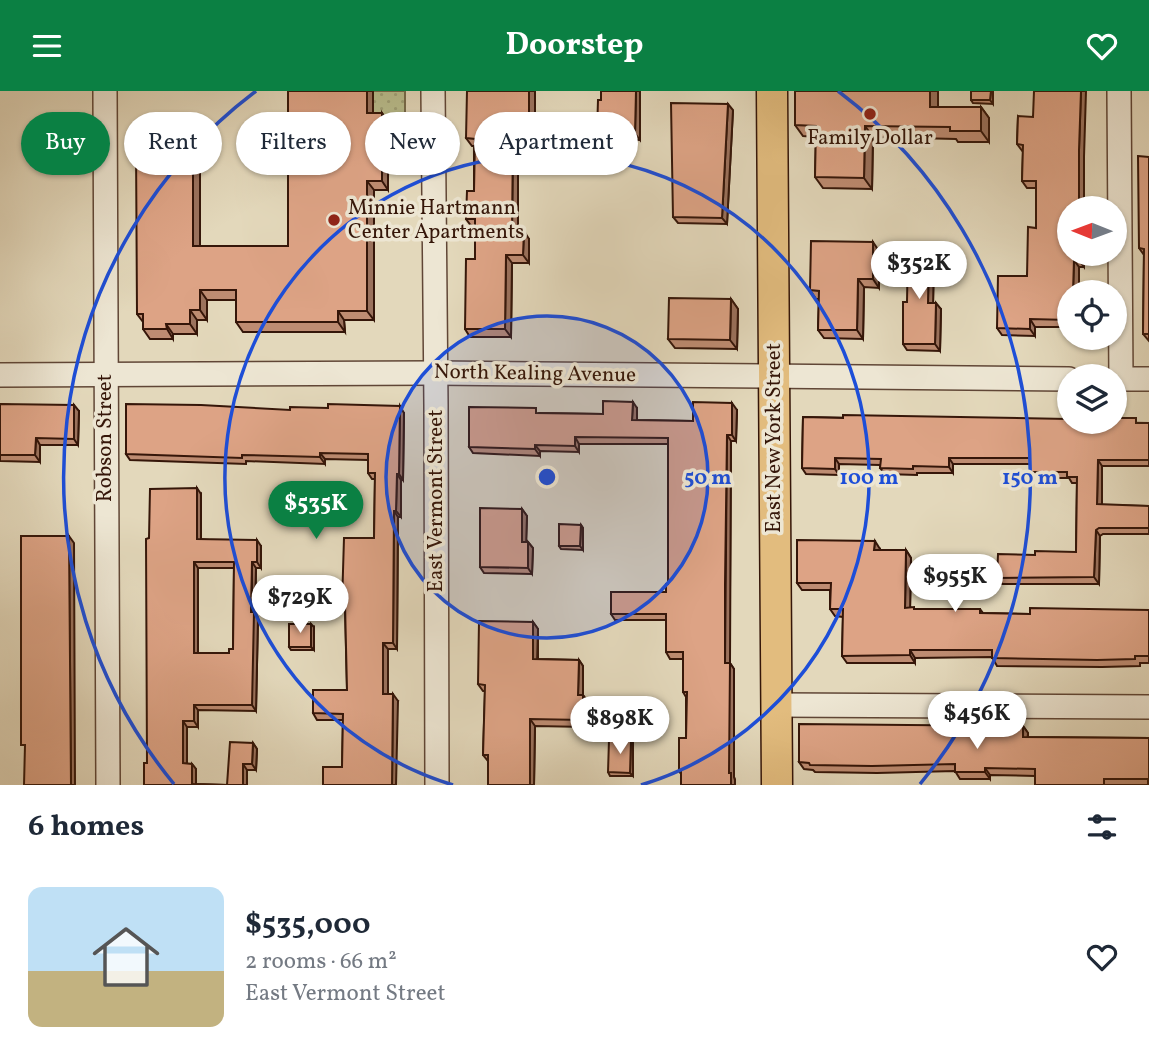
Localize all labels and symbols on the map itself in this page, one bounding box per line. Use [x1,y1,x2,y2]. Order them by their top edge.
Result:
marker: Family Dollar [862,106,878,122]
place label: Family Dollar [807,124,933,153]
place label: Minnie Hartmann Center Apartments [348,194,524,247]
north arrow [1057,196,1127,266]
marker: Minnie Hartmann Center Apartments [326,212,342,228]
pin: $352K [870,241,968,301]
street label: East New York Street [760,343,789,533]
street label: North Kealing Avenue [434,358,636,390]
street label: Robson Street [91,374,120,502]
street label: East Vermont Street [422,409,451,593]
text: 50 m [684,464,732,493]
text: 100 m [839,464,899,493]
text: 150 m [1002,464,1058,493]
centre of rings [535,465,559,489]
pin: $535K [267,482,365,541]
pin: $955K [906,554,1004,614]
pin: $729K [251,575,349,635]
pin: $456K [928,691,1026,751]
pin: $898K [571,697,669,756]

